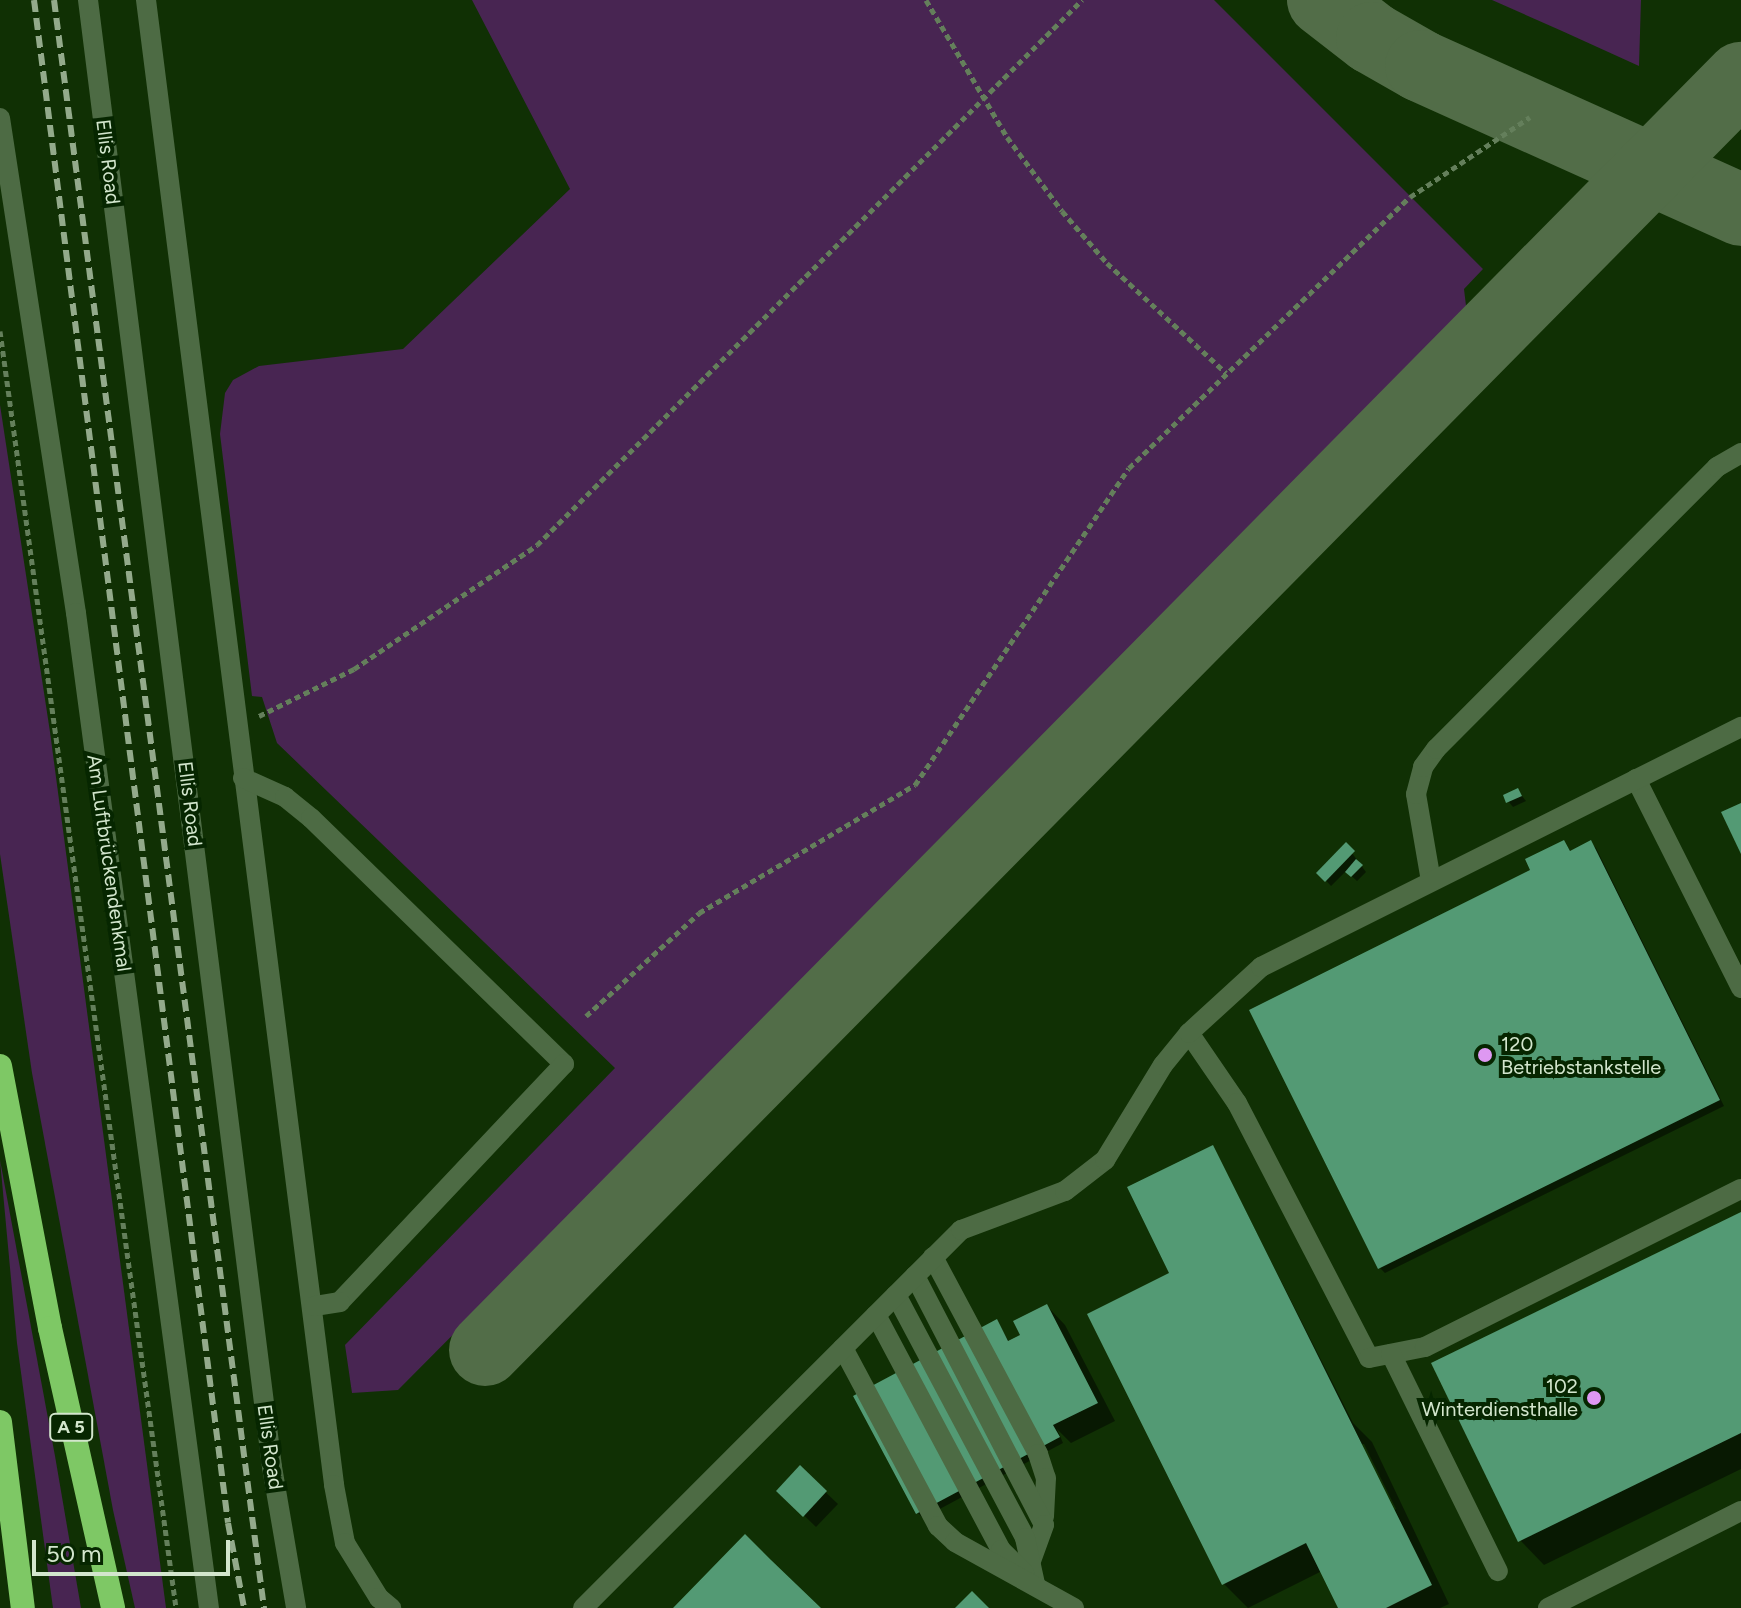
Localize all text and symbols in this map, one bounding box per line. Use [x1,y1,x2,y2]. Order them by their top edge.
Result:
street label: Ellis Road [91,118,125,206]
street label: Am Luftbrückendenkmal [82,753,136,973]
street label: Ellis Road [173,760,207,848]
place label: 120 Betriebstankstelle [1501,1032,1661,1079]
marker: 120 Betriebstankstelle [1476,1046,1494,1064]
place label: 102 Winterdiensthalle [1421,1374,1578,1421]
marker: 102 Winterdiensthalle [1585,1389,1603,1407]
street label: Ellis Road [252,1403,288,1491]
road number: A 5 [49,1413,93,1441]
scale bar [36,1524,234,1574]
text: 50 m [46,1539,102,1568]

